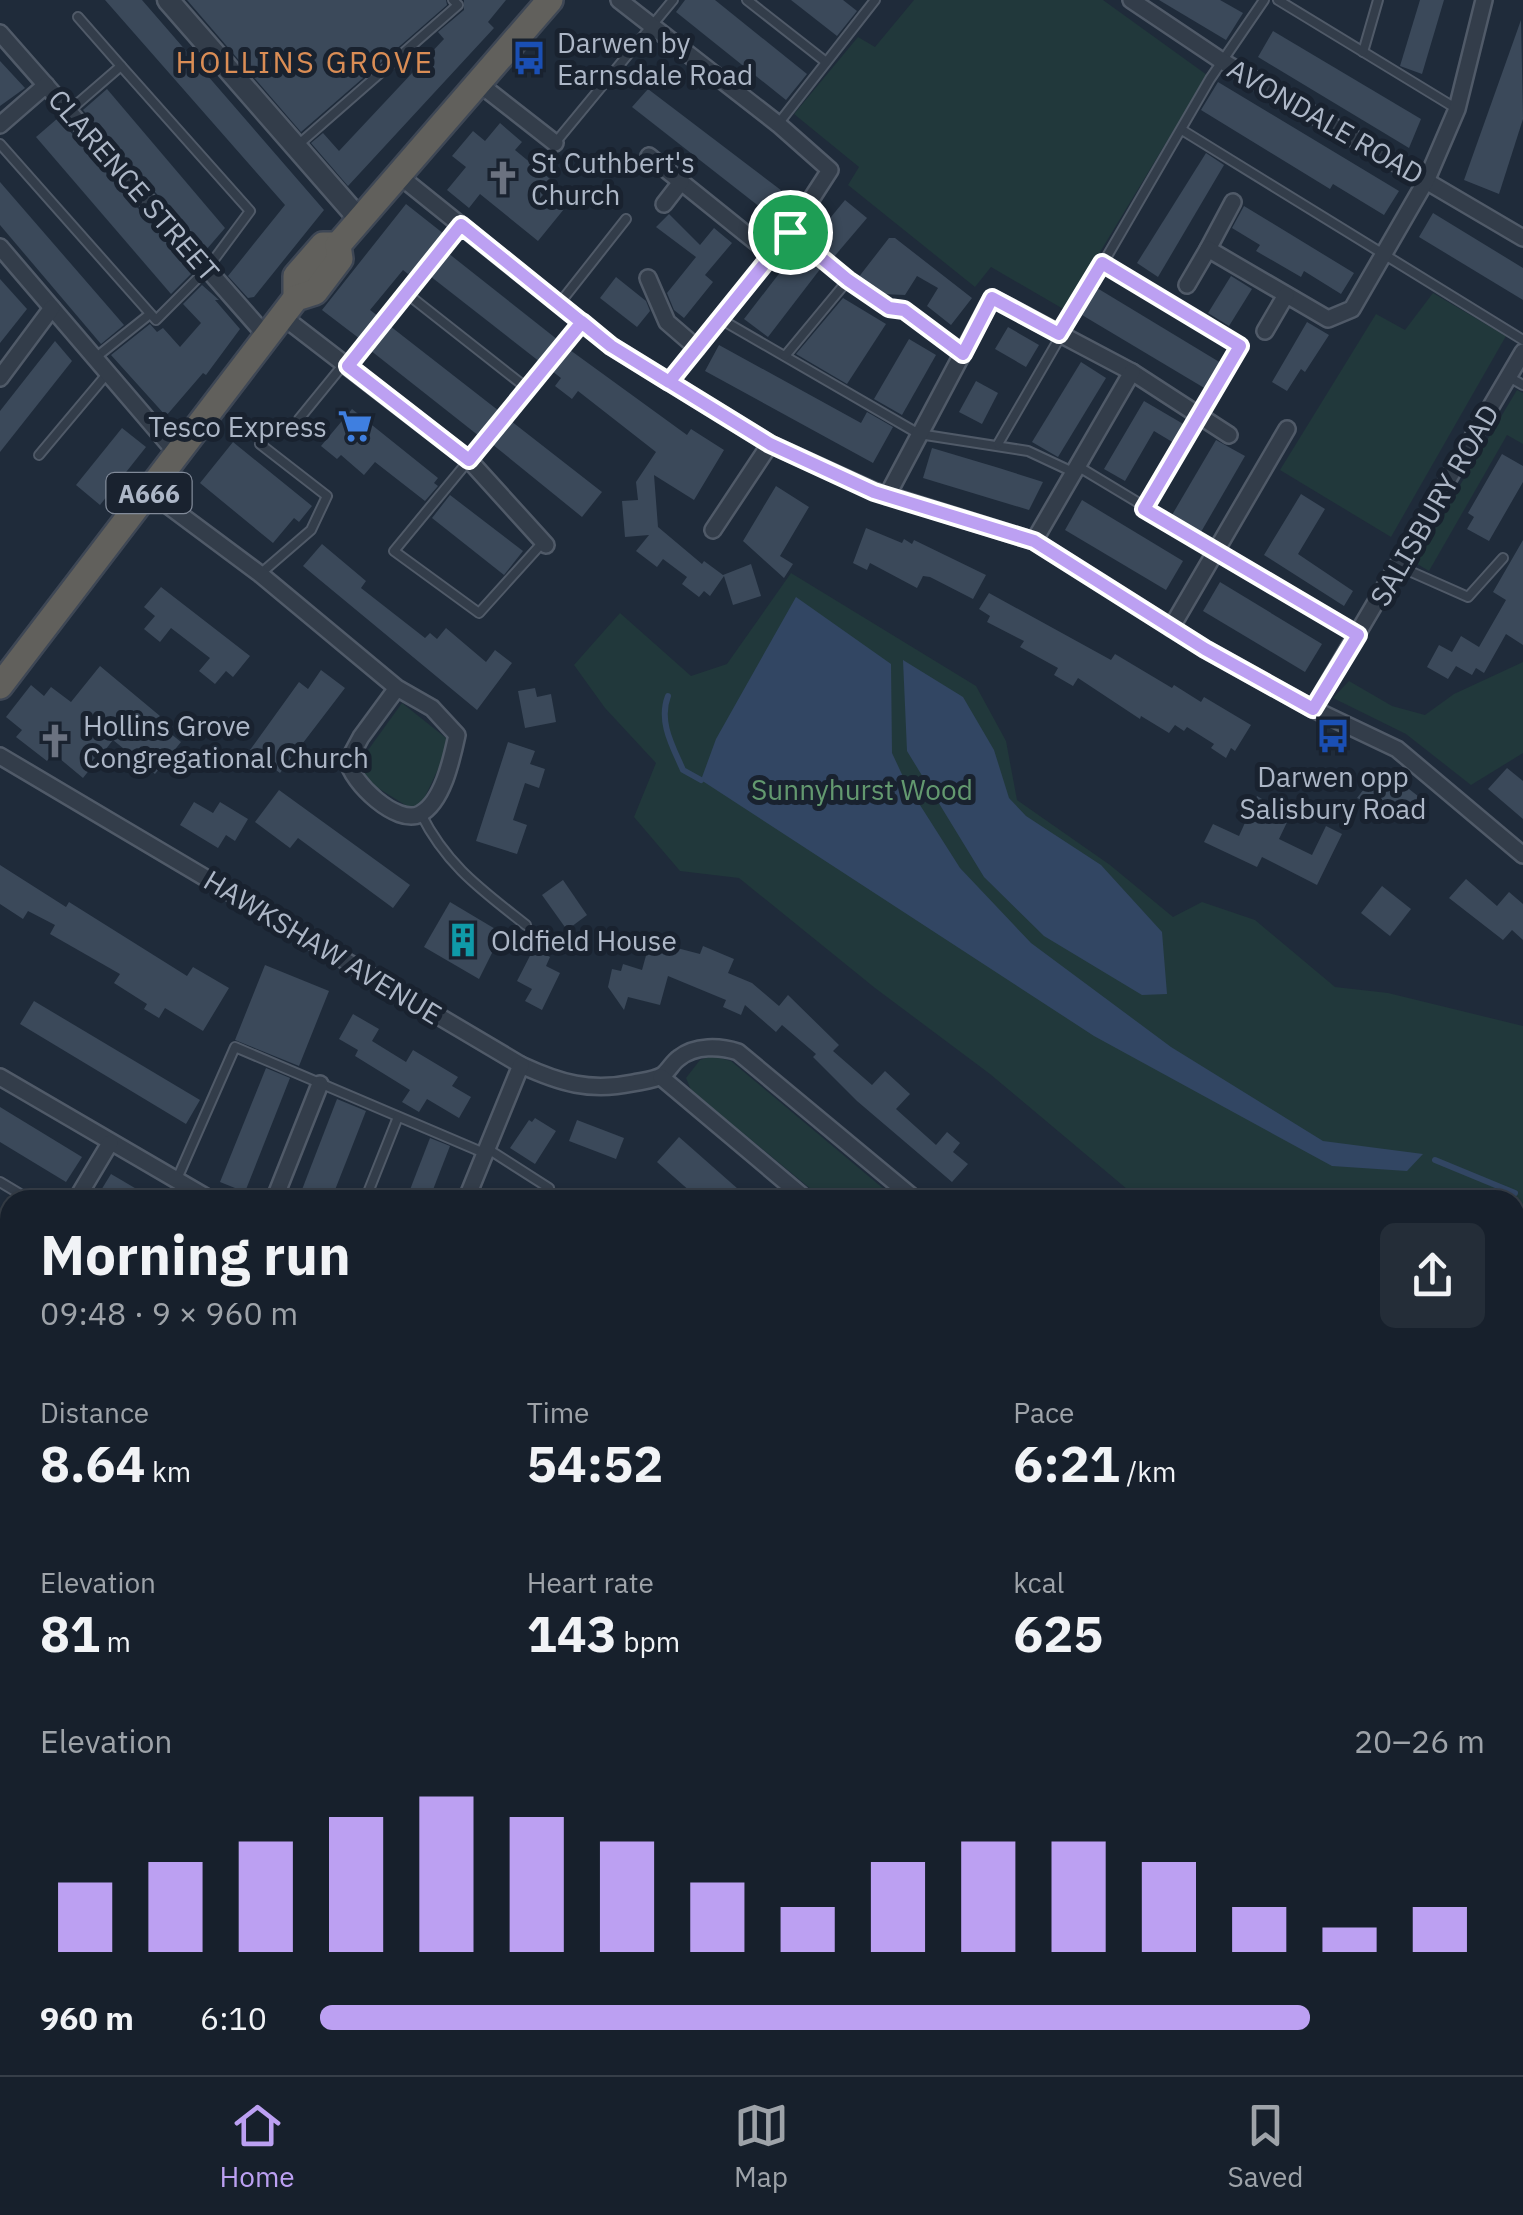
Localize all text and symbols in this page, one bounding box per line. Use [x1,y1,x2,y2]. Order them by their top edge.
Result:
place label: Darwen by Earnsdale Road [557,24,753,93]
bus stop icon: Darwen by Earnsdale Road [510,39,548,77]
district label: HOLLINS GROVE [175,42,435,81]
street label: AVONDALE ROAD [1221,50,1431,192]
street label: CLARENCE STREET [40,81,228,289]
place label: St Cuthbert's Church [531,144,695,213]
church icon: St Cuthbert's Church [484,159,522,197]
pin [748,190,833,275]
icon: arrive [763,205,818,260]
street label: SALISBURY ROAD [1361,398,1507,612]
supermarket icon: Tesco Express [336,407,374,445]
place label: Tesco Express [148,408,327,445]
road number: A666 [106,473,192,513]
place label: Hollins Grove Congregational Church [83,707,369,776]
bus stop icon: Darwen opp Salisbury Road [1314,717,1352,755]
church icon: Hollins Grove Congregational Church [36,722,74,760]
place label: Darwen opp Salisbury Road [1239,758,1427,827]
park label: Sunnyhurst Wood [751,771,973,808]
street label: HAWKSHAW AVENUE [197,861,449,1033]
building icon: Oldfield House [444,921,482,959]
place label: Oldfield House [491,922,677,959]
text: Morning run [40,1219,351,1290]
button: share [1380,1223,1485,1328]
text: 09:48 · 9 × 960 m [40,1292,298,1334]
text: Distance [40,1394,149,1431]
text: Time [527,1394,590,1431]
text: Pace [1013,1394,1074,1431]
text: 8.64 [40,1431,146,1496]
text: 54:52 [527,1431,663,1496]
text: 6:21 [1013,1431,1120,1496]
text: km [146,1453,191,1490]
text: /km [1120,1453,1176,1490]
text: Elevation [40,1564,156,1601]
text: Heart rate [527,1564,654,1601]
text: kcal [1013,1564,1064,1601]
text: 81 [40,1601,100,1666]
text: 143 [527,1601,617,1666]
text: 625 [1013,1601,1103,1666]
text: m [100,1623,131,1660]
text: bpm [617,1623,680,1660]
text: Elevation [40,1720,173,1762]
text: 20–26 m [1354,1720,1485,1762]
text: 960 m [40,1997,134,2039]
text: 6:10 [200,1997,267,2039]
tab: Home [219,2098,295,2195]
tab: Map [734,2098,789,2195]
tab: Saved [1227,2098,1304,2195]

